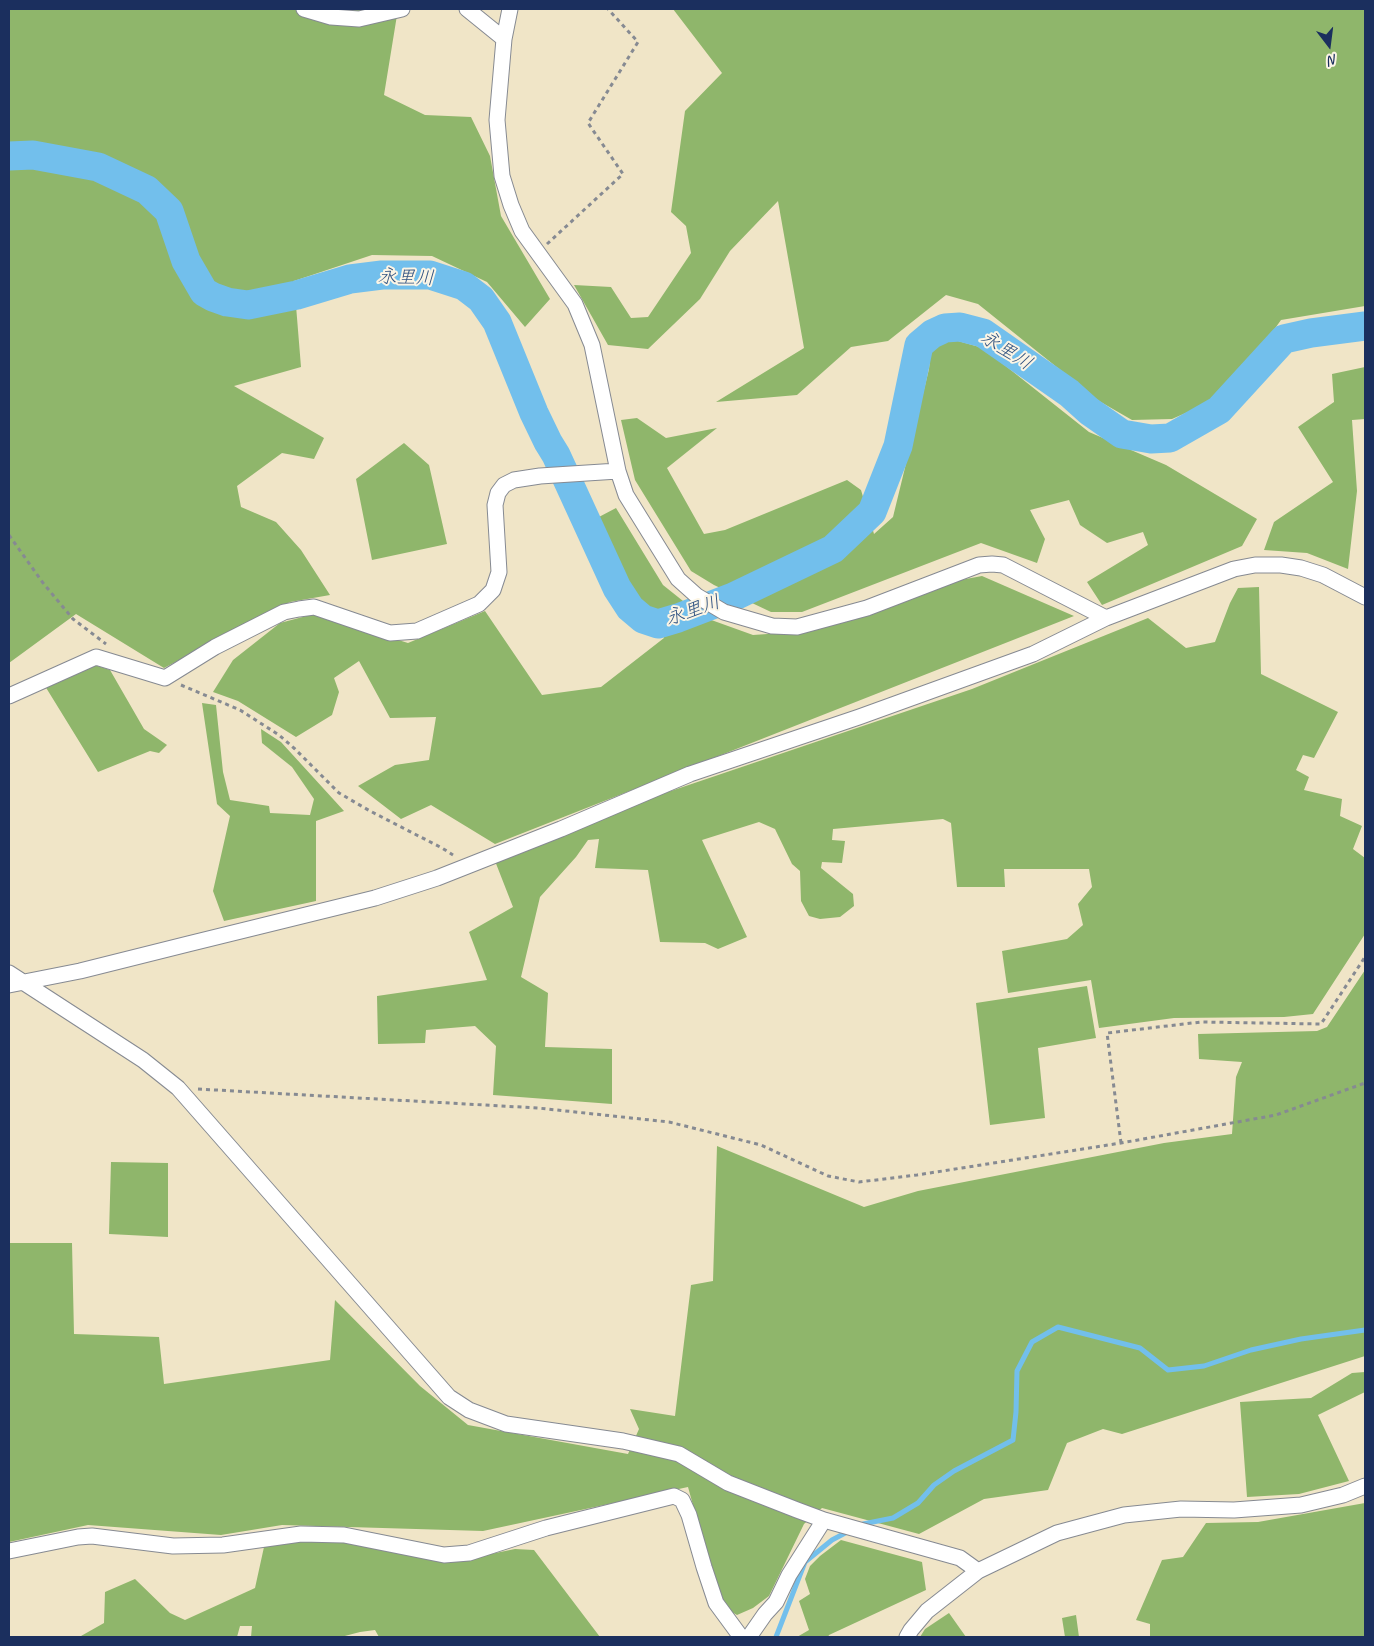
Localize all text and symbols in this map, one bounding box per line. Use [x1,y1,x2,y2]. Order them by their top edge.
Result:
north arrow [1304,20,1354,70]
text: N [1327,51,1339,69]
water label: 永里川 [377,266,435,290]
water label: 永里川 [976,326,1036,376]
water label: 永里川 [662,591,724,631]

